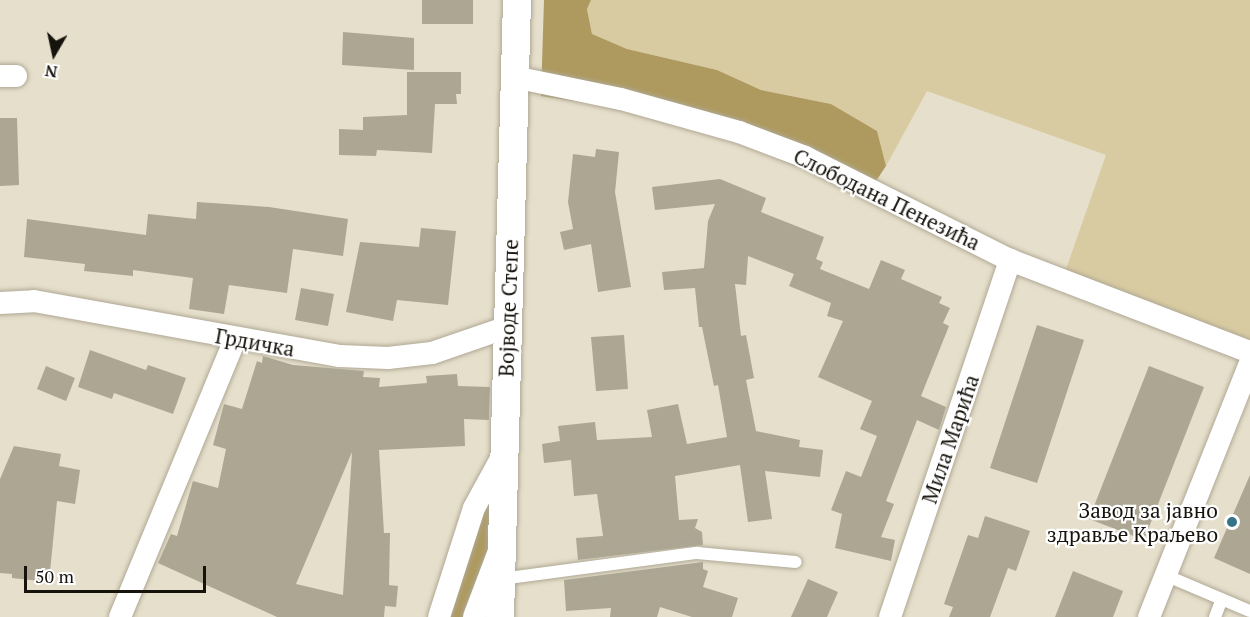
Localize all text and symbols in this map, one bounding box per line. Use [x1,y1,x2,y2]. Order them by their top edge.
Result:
north arrow [24,24,84,84]
text: N [43,60,59,84]
street label: Слободана Пенезића [790,143,984,255]
street label: Војводе Степе [493,239,523,377]
street label: Грдичка [213,323,297,361]
street label: Мила Марића [916,371,984,507]
place label: Завод за јавно здравље Краљево [1047,497,1218,547]
marker: Завод за јавно здравље Краљево [1223,513,1241,531]
scale bar [27,554,208,592]
text: 50 m [35,564,74,588]

